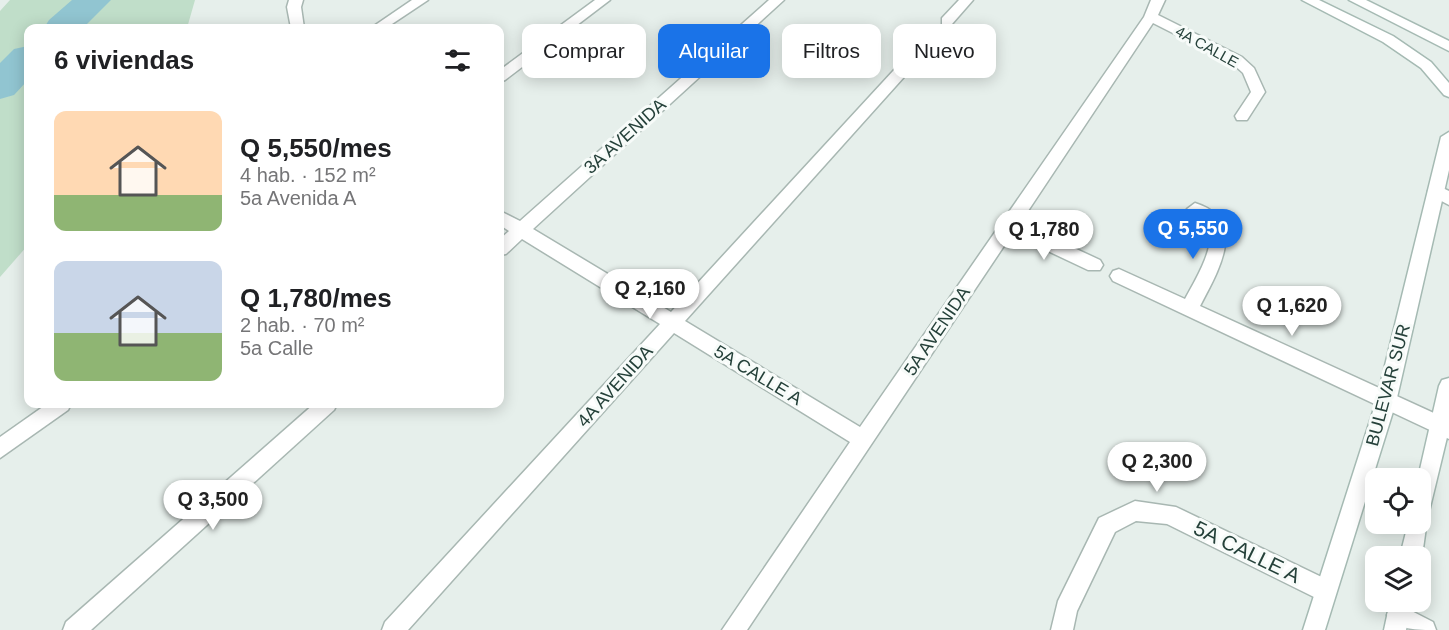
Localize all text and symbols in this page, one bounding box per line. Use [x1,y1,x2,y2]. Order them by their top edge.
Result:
street label: 4A CALLE [1173,22,1242,71]
chip: Comprar [522,24,646,78]
chip: Alquilar [658,24,770,78]
chip: Filtros [782,24,881,78]
chip: Nuevo [893,24,996,78]
icon: filters [441,44,474,77]
text: 6 viviendas [54,45,194,75]
street label: 3A AVENIDA [580,94,670,178]
text: Q 5,550/mes [240,133,392,163]
icon: home [102,135,174,207]
text: 4 hab. · 152 m² [240,164,376,186]
text: 5a Avenida A [240,187,356,209]
pin: Q 5,550 [1138,209,1248,260]
pin: Q 1,780 [989,210,1099,261]
text: Q 5,550 [1157,217,1229,239]
text: Q 1,780 [1008,218,1080,240]
pin: Q 2,160 [595,269,705,320]
text: Q 2,160 [614,277,686,299]
text: Q 1,780/mes [240,283,392,313]
street label: 5A AVENIDA [900,283,974,379]
icon: home [102,285,174,357]
pin: Q 1,620 [1237,286,1347,337]
text: Q 1,620 [1256,294,1328,316]
text: 2 hab. · 70 m² [240,314,365,336]
street label: BULEVAR SUR [1362,322,1414,448]
text: 5a Calle [240,337,313,359]
street label: 4A AVENIDA [573,341,657,431]
street label: 5A CALLE A [710,341,806,409]
pin: Q 2,300 [1102,442,1212,493]
text: Q 2,300 [1121,450,1193,472]
map controls [1365,468,1431,612]
button: locate [1365,468,1431,534]
pin: Q 3,500 [158,480,268,531]
text: Q 3,500 [177,488,249,510]
street label: 5A CALLE A [1190,516,1304,587]
button: layers [1365,546,1431,612]

